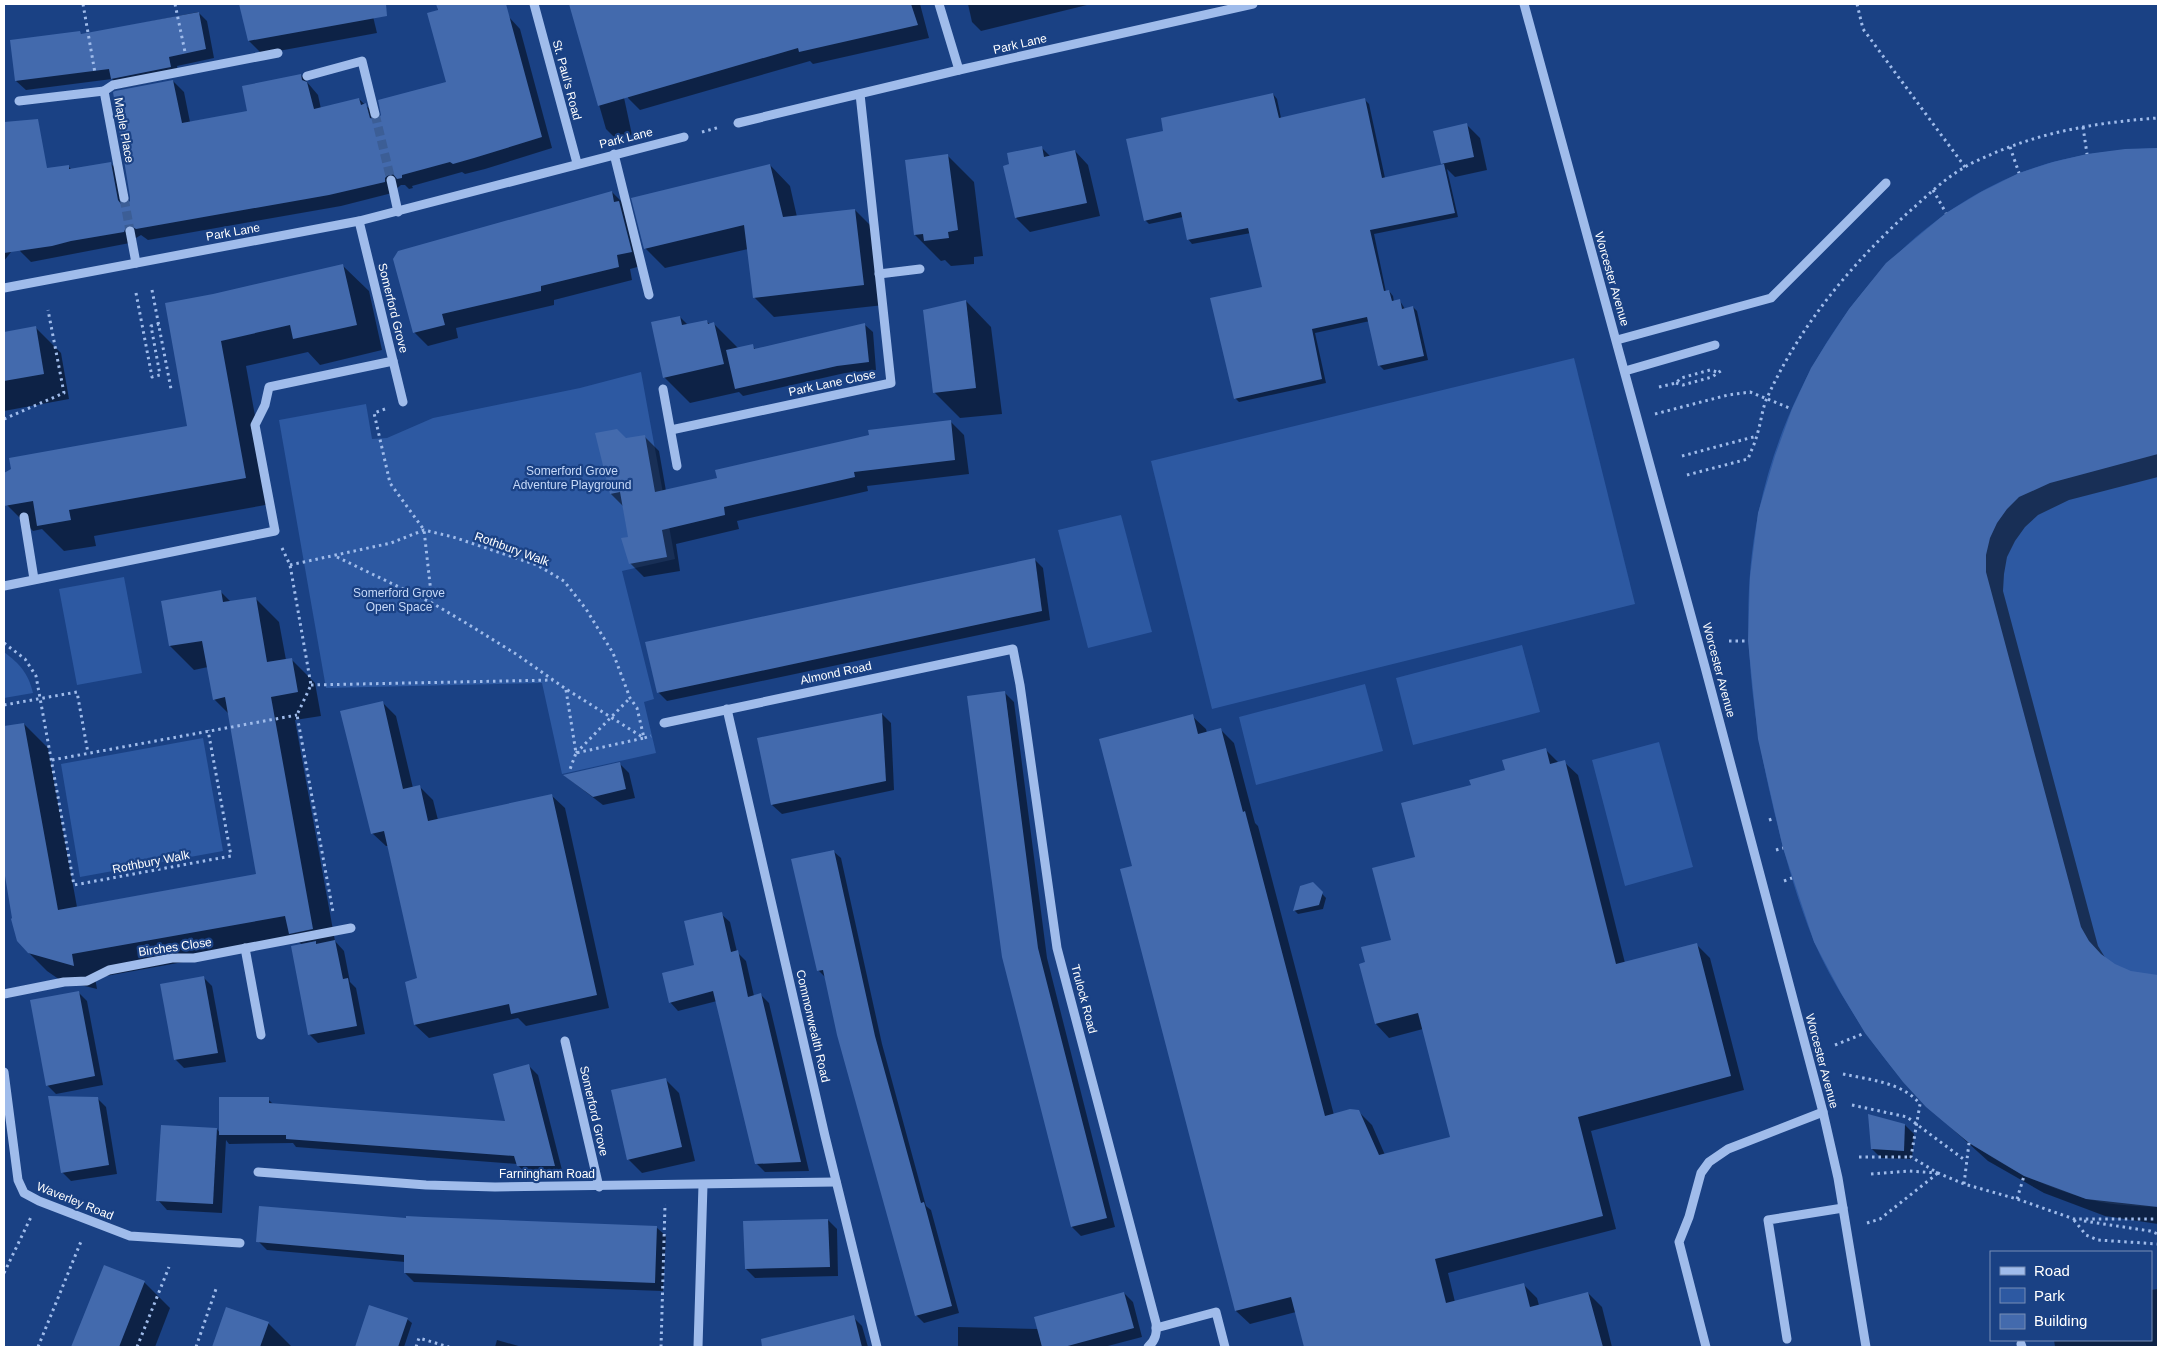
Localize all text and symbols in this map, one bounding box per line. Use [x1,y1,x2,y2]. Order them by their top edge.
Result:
street label: Park Lane [992,31,1049,57]
street label: St. Paul's Road [550,38,584,122]
street label: Maple Place [111,96,137,164]
street label: Park Lane [598,125,655,151]
street label: Park Lane [205,220,261,244]
street label: Worcester Avenue [1592,230,1632,328]
street label: Somerford Grove [375,262,411,355]
street label: Park Lane Close [787,367,877,399]
park label: Somerford Grove Adventure Playground [513,464,631,492]
street label: Rothbury Walk [473,529,552,569]
park label: Somerford Grove Open Space [353,586,445,614]
street label: Worcester Avenue [1700,621,1738,719]
street label: Almond Road [799,659,873,687]
street label: Rothbury Walk [111,847,192,876]
street label: Birches Close [137,935,213,959]
street label: Trulock Road [1068,963,1100,1035]
street label: Commonwealth Road [793,968,833,1084]
street label: Worcester Avenue [1803,1012,1841,1110]
street label: Somerford Grove [577,1065,611,1158]
street label: Farningham Road [499,1167,595,1181]
street label: Waverley Road [35,1179,115,1223]
legend [1990,1251,2152,1341]
text: Road [2034,1262,2070,1279]
text: Park [2034,1287,2065,1304]
text: Building [2034,1312,2087,1329]

